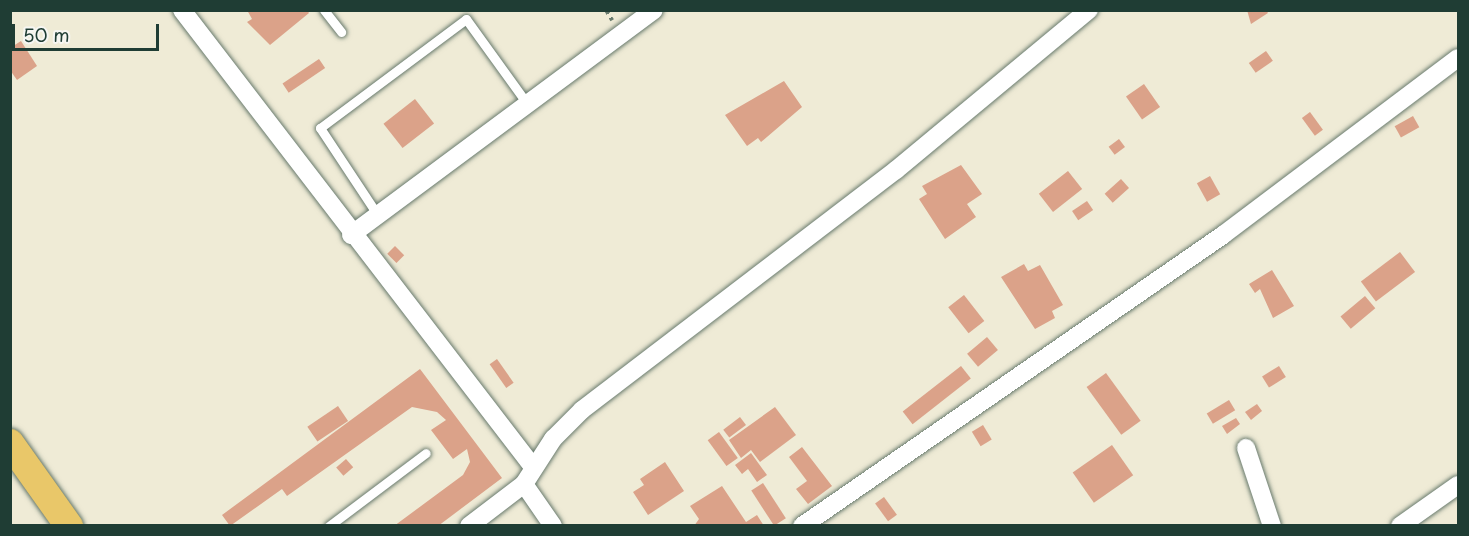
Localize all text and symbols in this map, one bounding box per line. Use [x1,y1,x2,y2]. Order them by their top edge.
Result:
scale bar [15,12,162,50]
text: 50 m [23,21,70,48]

